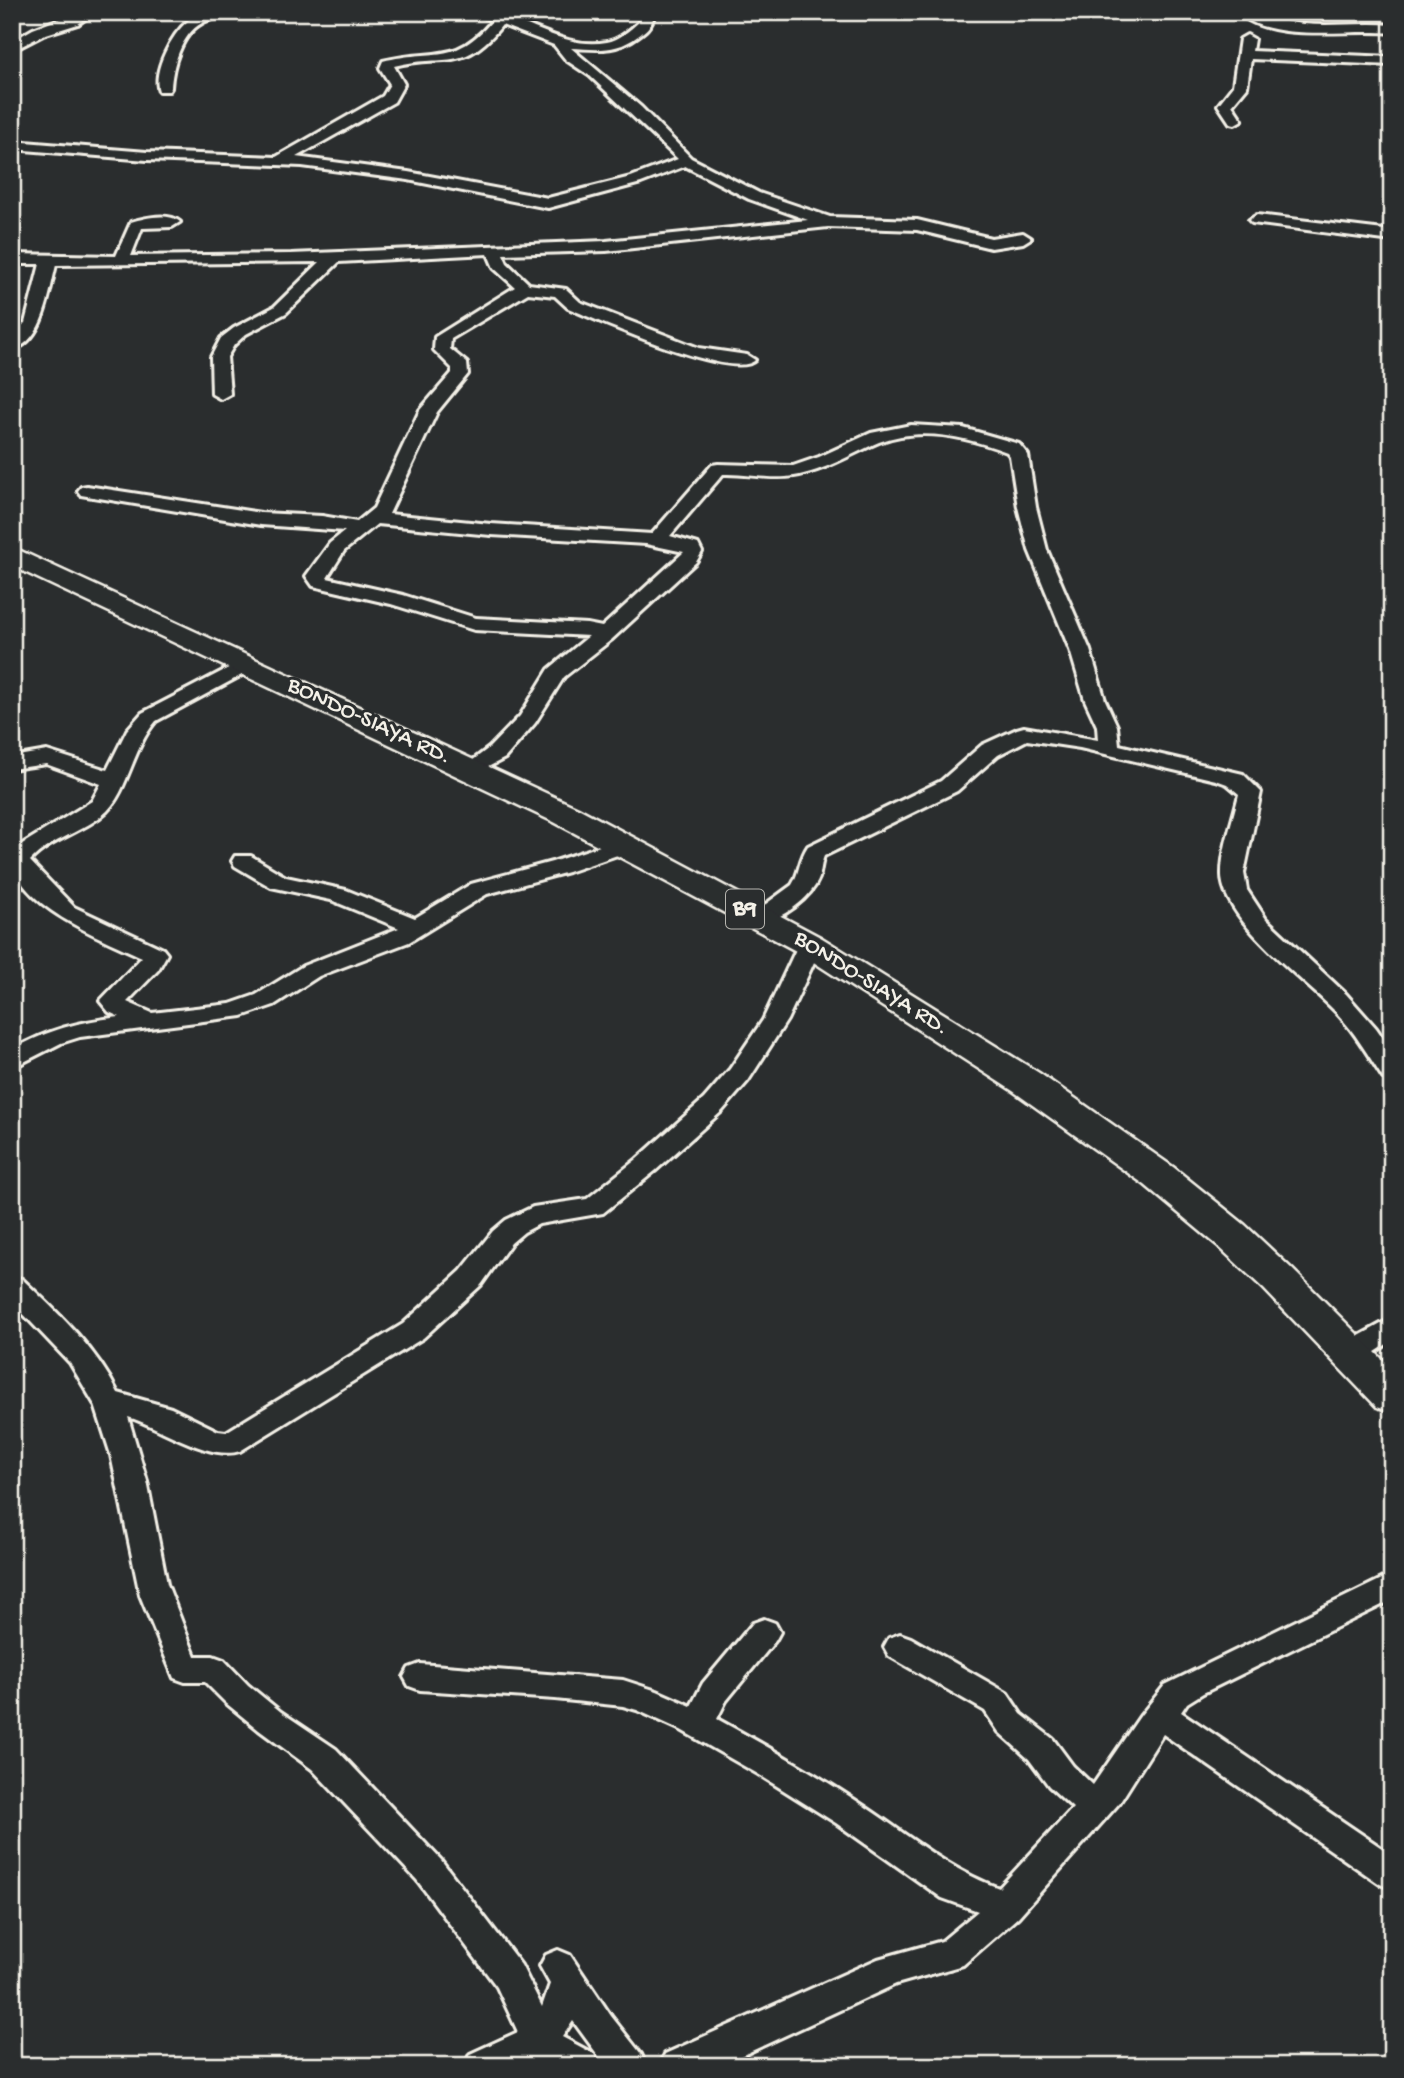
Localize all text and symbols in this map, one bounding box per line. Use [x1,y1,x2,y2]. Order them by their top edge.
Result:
street label: BONDO-SIAYA RD. [281,671,456,773]
road number: B9 [726,890,764,928]
street label: BONDO-SIAYA RD. [787,924,954,1043]

